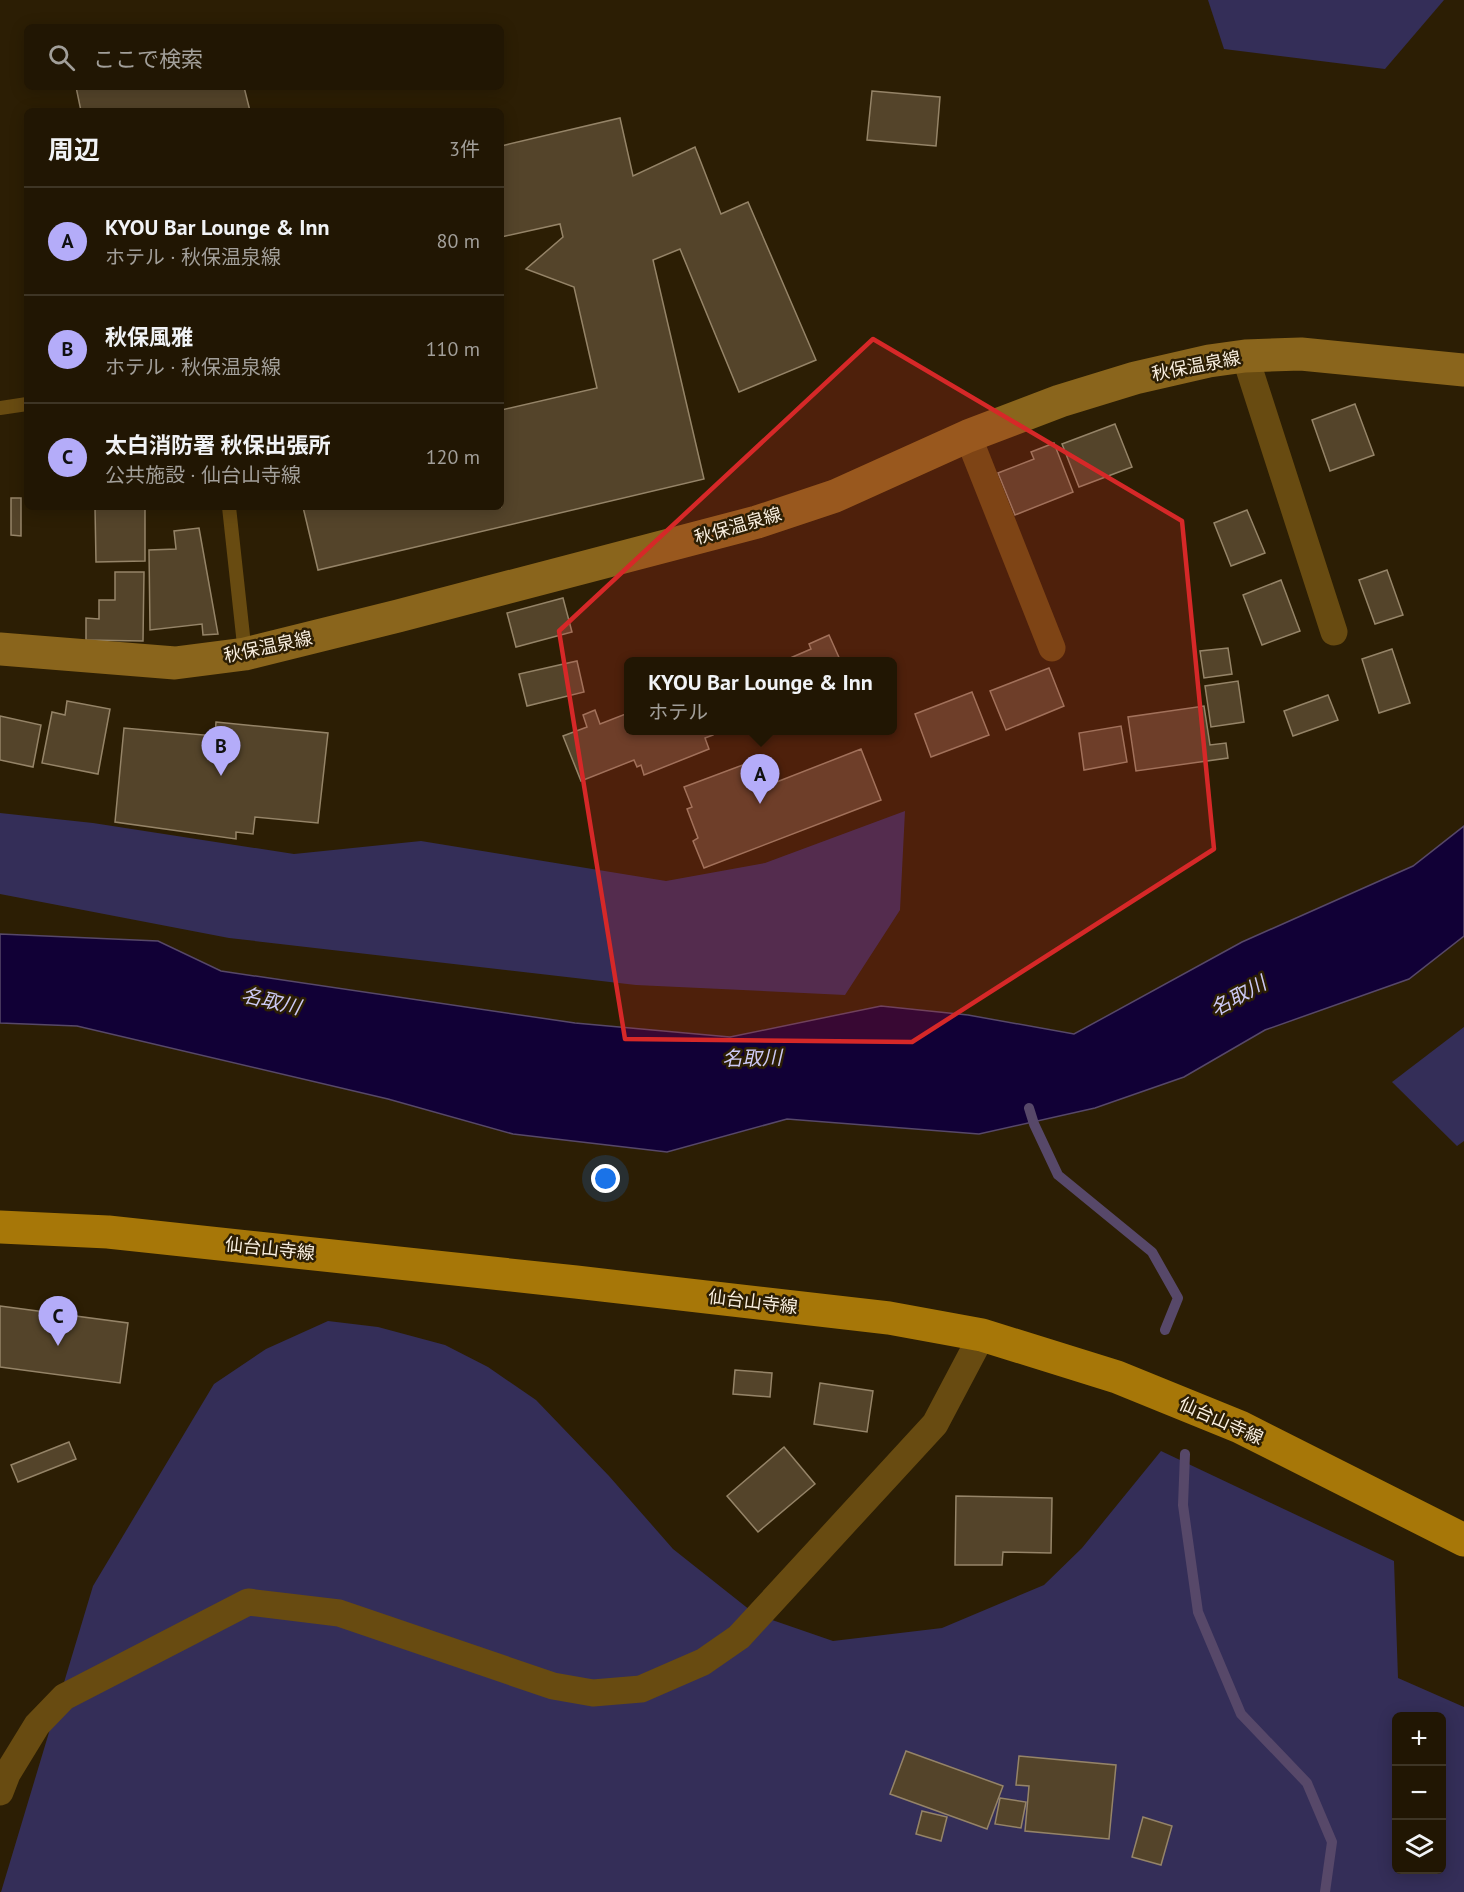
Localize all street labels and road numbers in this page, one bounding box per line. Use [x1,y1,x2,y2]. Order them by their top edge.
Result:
street label: 秋保温泉線 [1150,346,1242,385]
street label: 秋保温泉線 [691,502,784,549]
street label: 秋保温泉線 [221,626,314,667]
street label: 仙台山寺線 [224,1232,316,1265]
street label: 仙台山寺線 [707,1285,799,1318]
street label: 仙台山寺線 [1175,1392,1267,1449]

